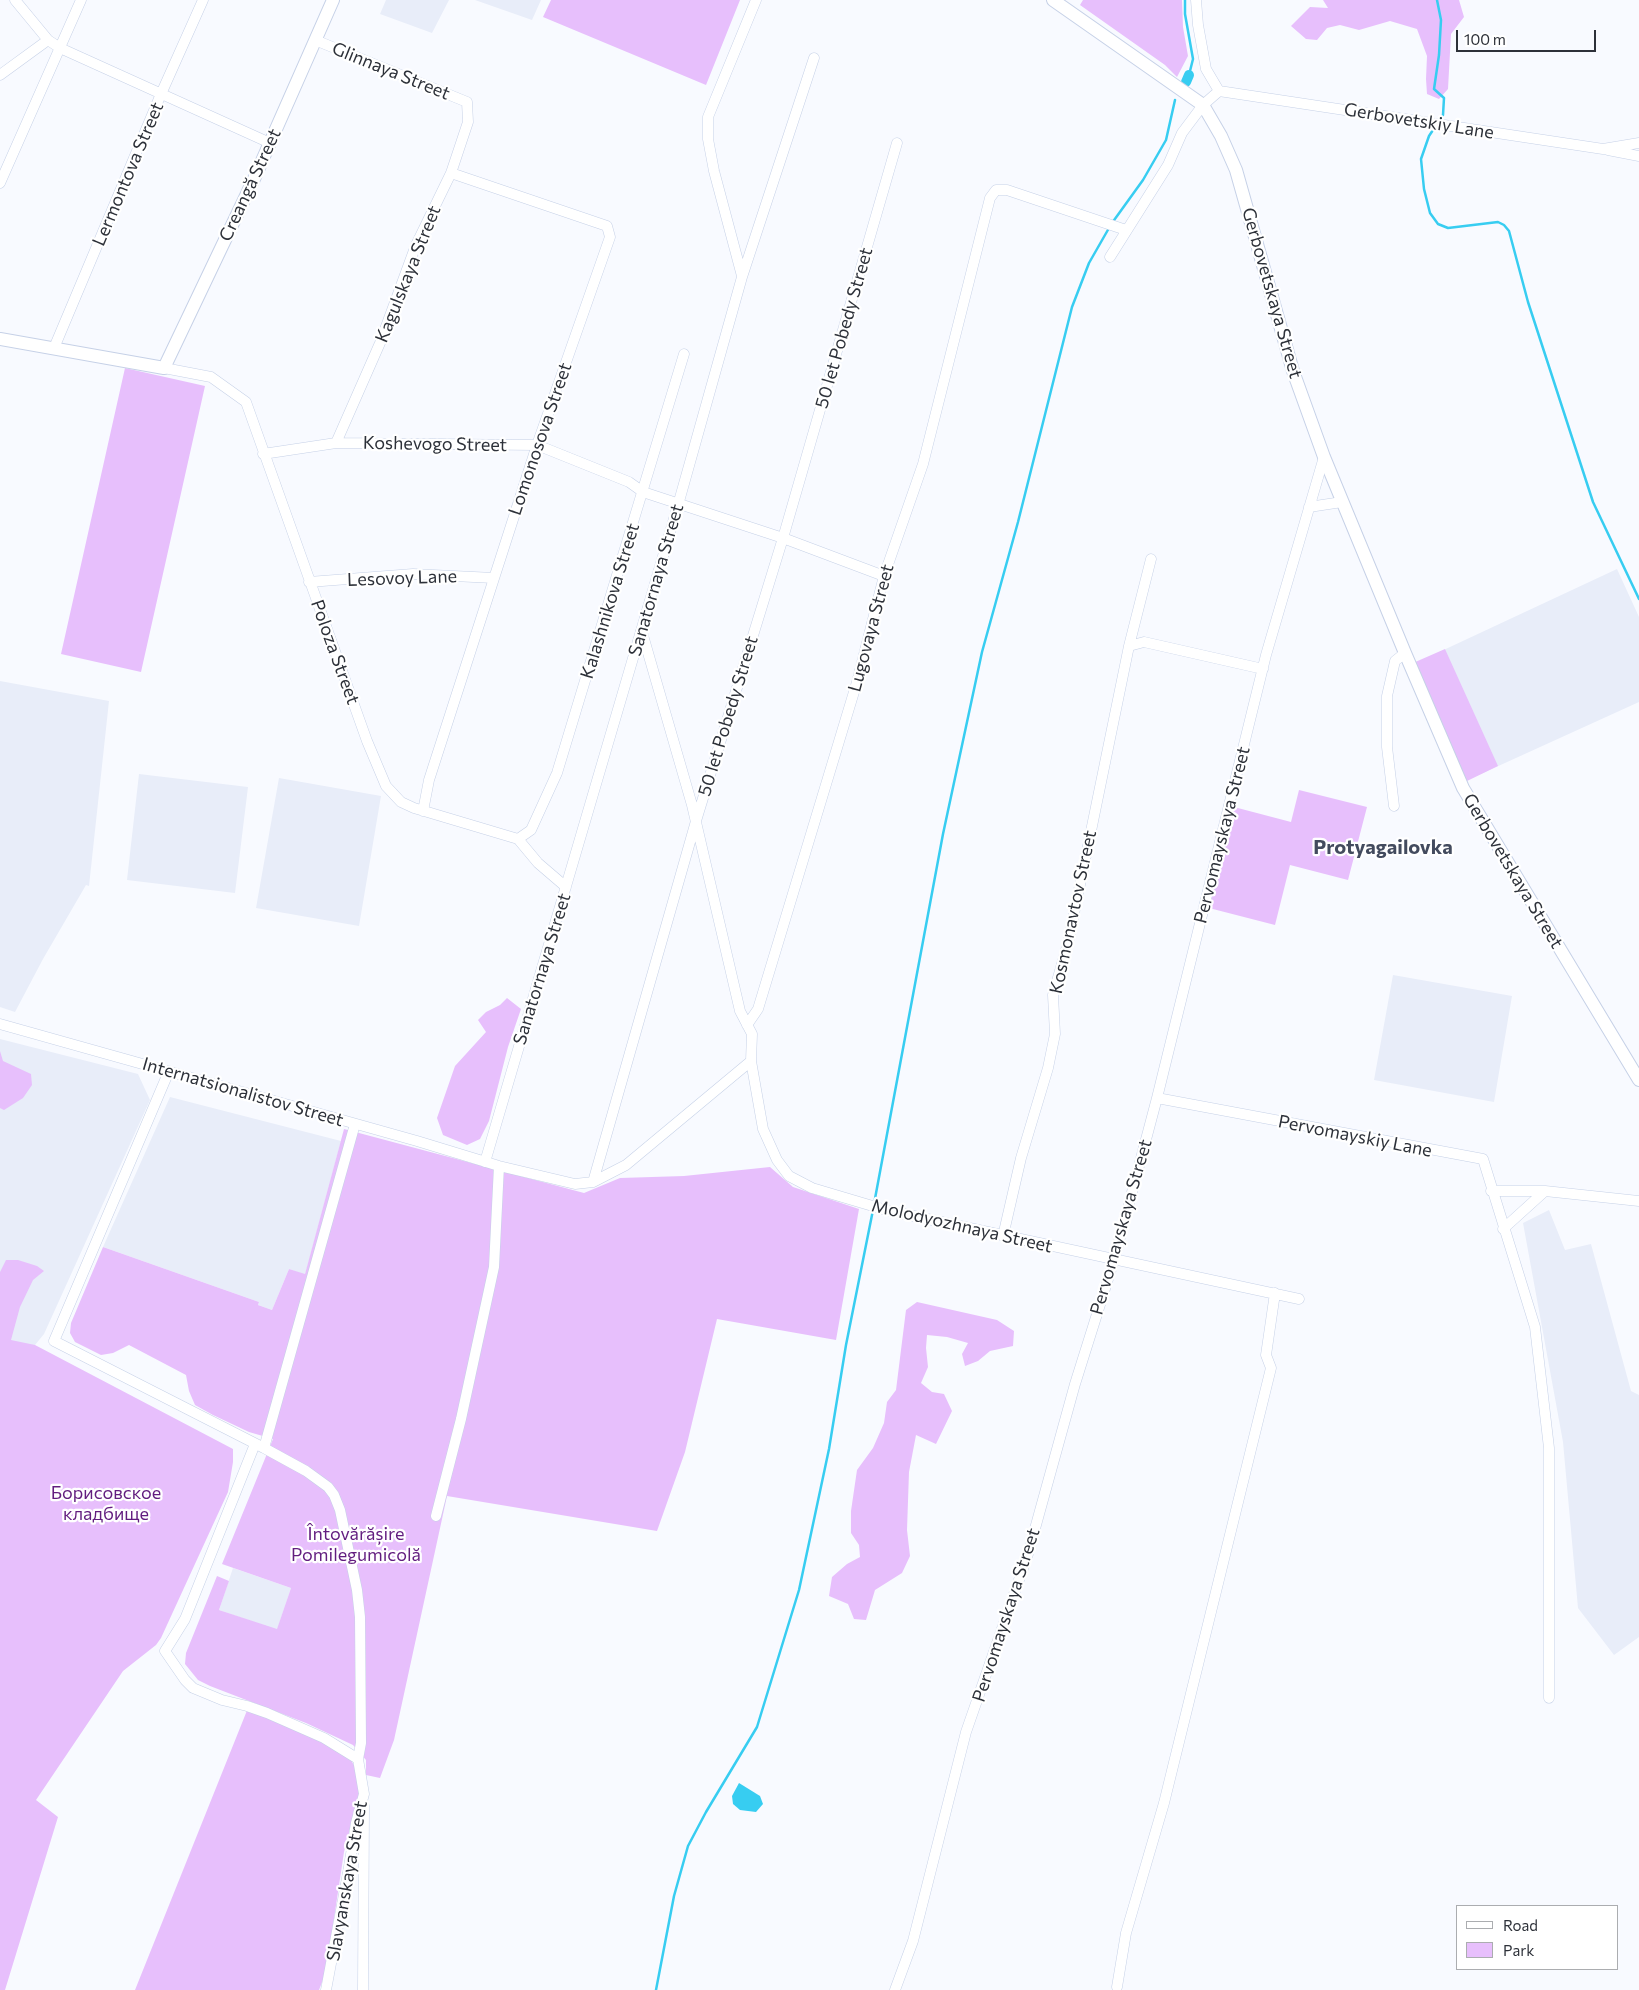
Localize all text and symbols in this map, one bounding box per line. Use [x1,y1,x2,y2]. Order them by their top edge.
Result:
scale bar [1459,20,1599,52]
text: 100 m [1464,30,1506,48]
street label: Glinnaya Street [329,38,453,104]
street label: Gerbovetskiy Lane [1343,98,1495,144]
street label: Lermontova Street [88,99,168,249]
street label: Creangă Street [214,125,286,245]
street label: Kagulskaya Street [371,202,445,346]
street label: Gerbovetskaya Street [1237,205,1307,381]
street label: 50 let Pobedy Street [811,245,877,411]
street label: Lomonosova Street [504,360,576,518]
street label: Koshevogo Street [363,432,507,456]
street label: Sanatornaya Street [624,501,688,659]
street label: Kalashnikova Street [576,521,644,681]
street label: Lugovaya Street [844,562,898,694]
street label: Lesovoy Lane [347,565,457,591]
street label: Poloza Street [306,597,364,707]
street label: 50 let Pobedy Street [693,633,763,799]
street label: Pervomayskaya Street [1190,744,1254,926]
street label: Gerbovetskaya Street [1458,790,1568,952]
street label: Kosmonavtov Street [1045,828,1101,996]
district label: Protyagailovka [1313,835,1453,859]
street label: Sanatornaya Street [509,891,575,1047]
street label: Internatsionalistov Street [140,1053,346,1131]
street label: Pervomayskiy Lane [1276,1110,1434,1162]
street label: Pervomayskaya Street [1086,1137,1156,1317]
street label: Molodyozhnaya Street [869,1195,1055,1257]
park label: Борисовское кладбище [51,1482,161,1525]
park label: Întovărășire Pomilegumicolă [291,1523,421,1566]
street label: Pervomayskaya Street [968,1525,1044,1705]
street label: Slavyanskaya Street [322,1799,372,1963]
legend [1456,1905,1619,1970]
text: Road [1503,1916,1538,1934]
text: Park [1503,1941,1534,1959]

